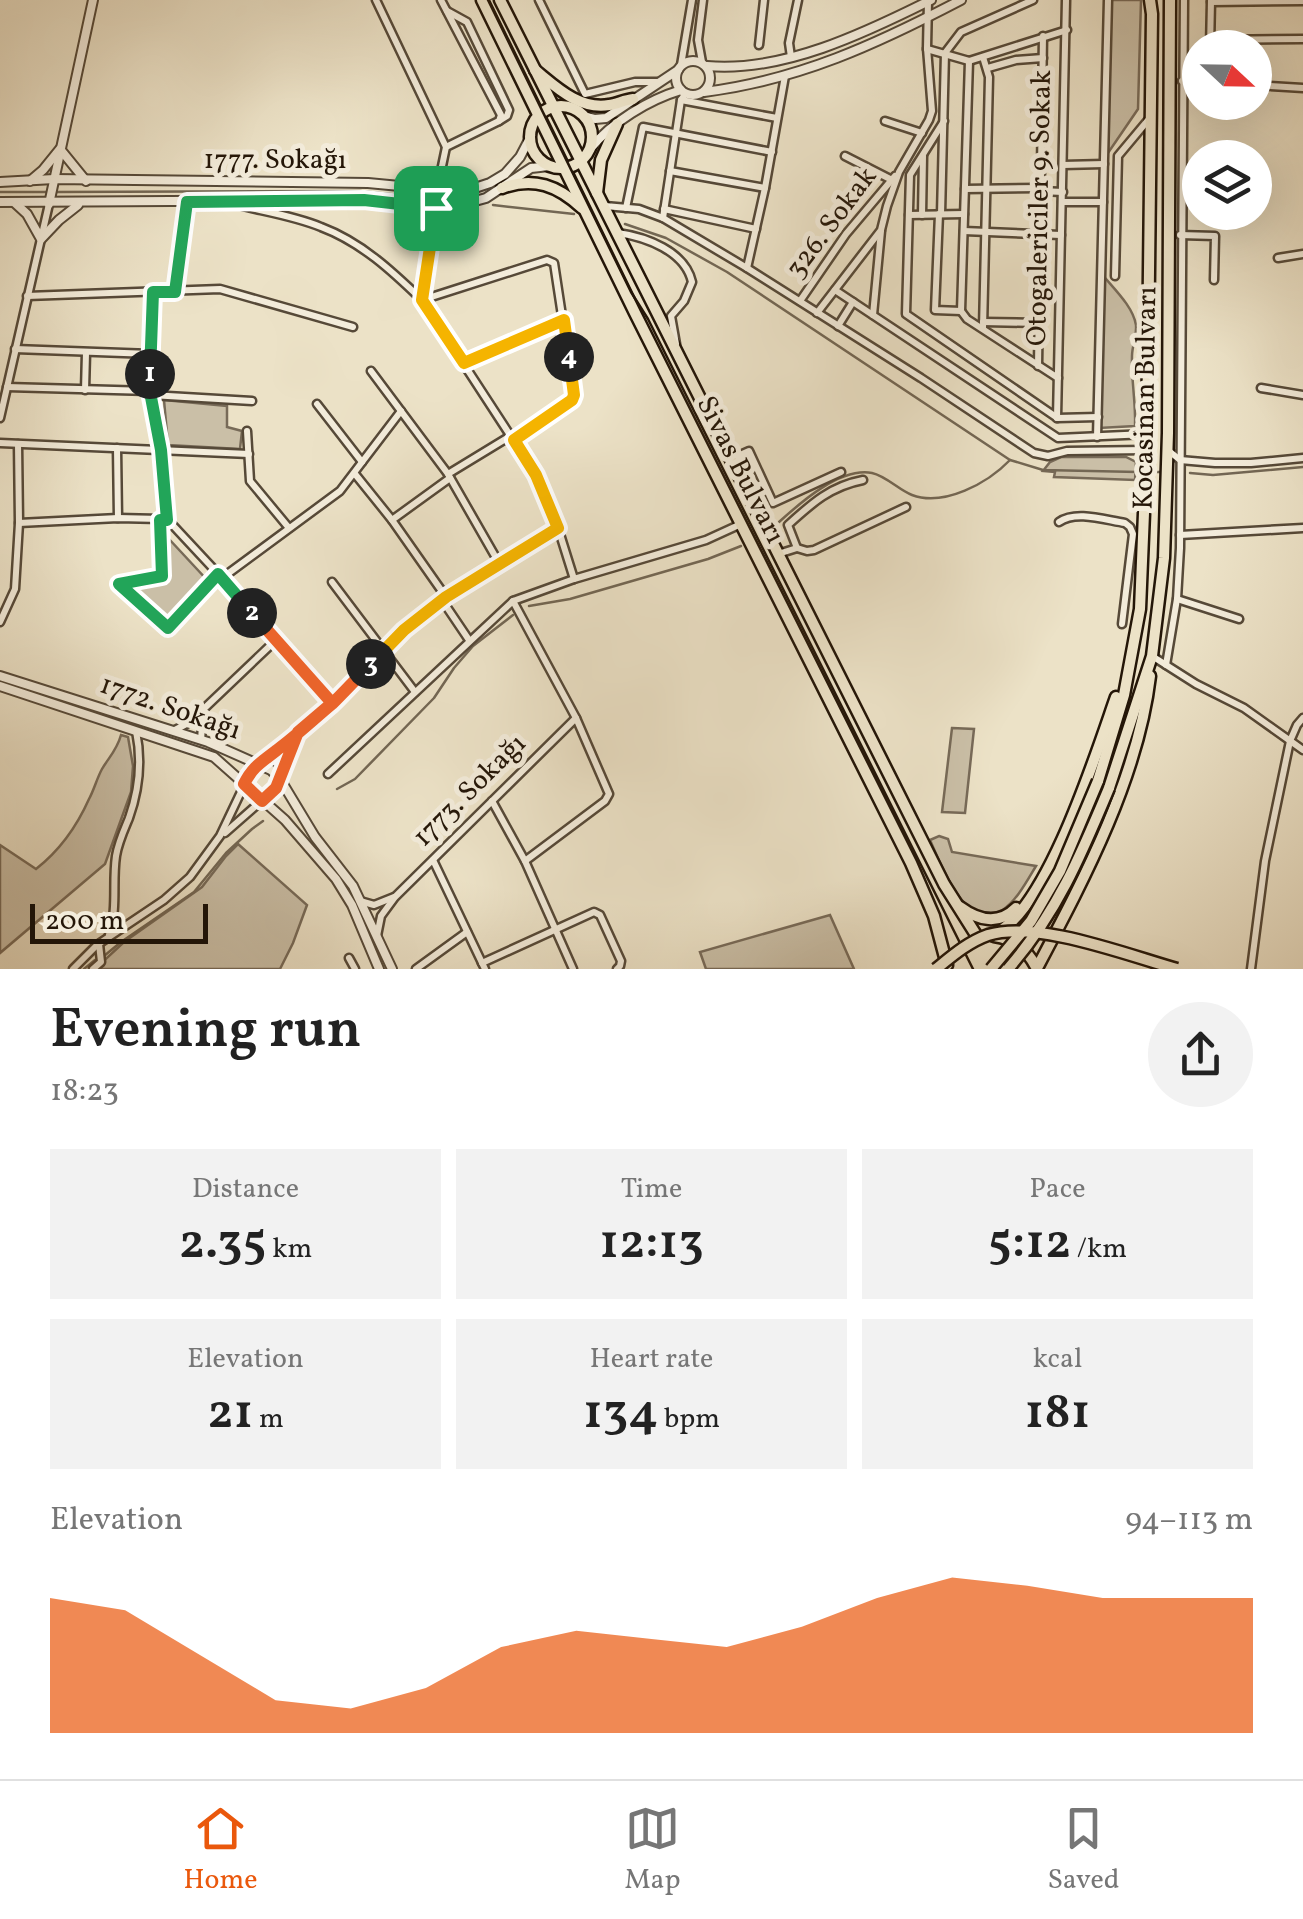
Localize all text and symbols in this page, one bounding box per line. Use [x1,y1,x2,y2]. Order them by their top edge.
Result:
north arrow [1182,30,1272,120]
map controls [1182,30,1272,230]
street label: Otogalericiler 9. Sokak [1018,70,1062,346]
button: layers [1182,140,1272,230]
street label: 1777. Sokağı [203,141,347,180]
street label: 326. Sokak [777,159,887,287]
pin [394,166,479,251]
icon: arrive [409,181,464,236]
street label: Kocasinan Bulvarı [1125,286,1167,510]
pin: 4 [544,332,594,382]
text: 4 [561,337,577,376]
pin: 1 [125,349,175,399]
text: 1 [144,354,156,393]
street label: Sivas Bulvarı [686,390,794,550]
pin: 2 [227,588,277,638]
text: 2 [245,593,259,632]
pin: 3 [346,639,396,689]
text: 3 [364,644,378,683]
street label: 1772. Sokağı [94,666,246,750]
street label: 1773. Sokağı [405,726,535,856]
scale bar [30,899,208,944]
text: 200 m [45,902,124,941]
text: Evening run [50,994,362,1070]
button: share [1148,1002,1253,1107]
text: 18:23 [50,1070,119,1114]
text: Distance [192,1170,299,1209]
text: Time [621,1170,682,1209]
text: Pace [1029,1170,1086,1209]
text: 2.35 [179,1209,267,1279]
text: 12:13 [599,1209,704,1279]
text: 5:12 [988,1209,1071,1279]
text: km [267,1230,312,1269]
text: /km [1071,1230,1127,1269]
text: Elevation [187,1340,304,1379]
text: Heart rate [590,1340,713,1379]
text: kcal [1033,1340,1082,1379]
text: 21 [207,1379,253,1449]
text: 134 [583,1379,658,1449]
text: 181 [1024,1379,1091,1449]
text: m [253,1400,284,1439]
text: bpm [658,1400,720,1439]
text: Elevation [50,1499,183,1543]
text: 94–113 m [1125,1499,1253,1543]
tab: Home [183,1801,258,1900]
tab: Map [624,1801,680,1900]
tab: Saved [1047,1801,1120,1900]

